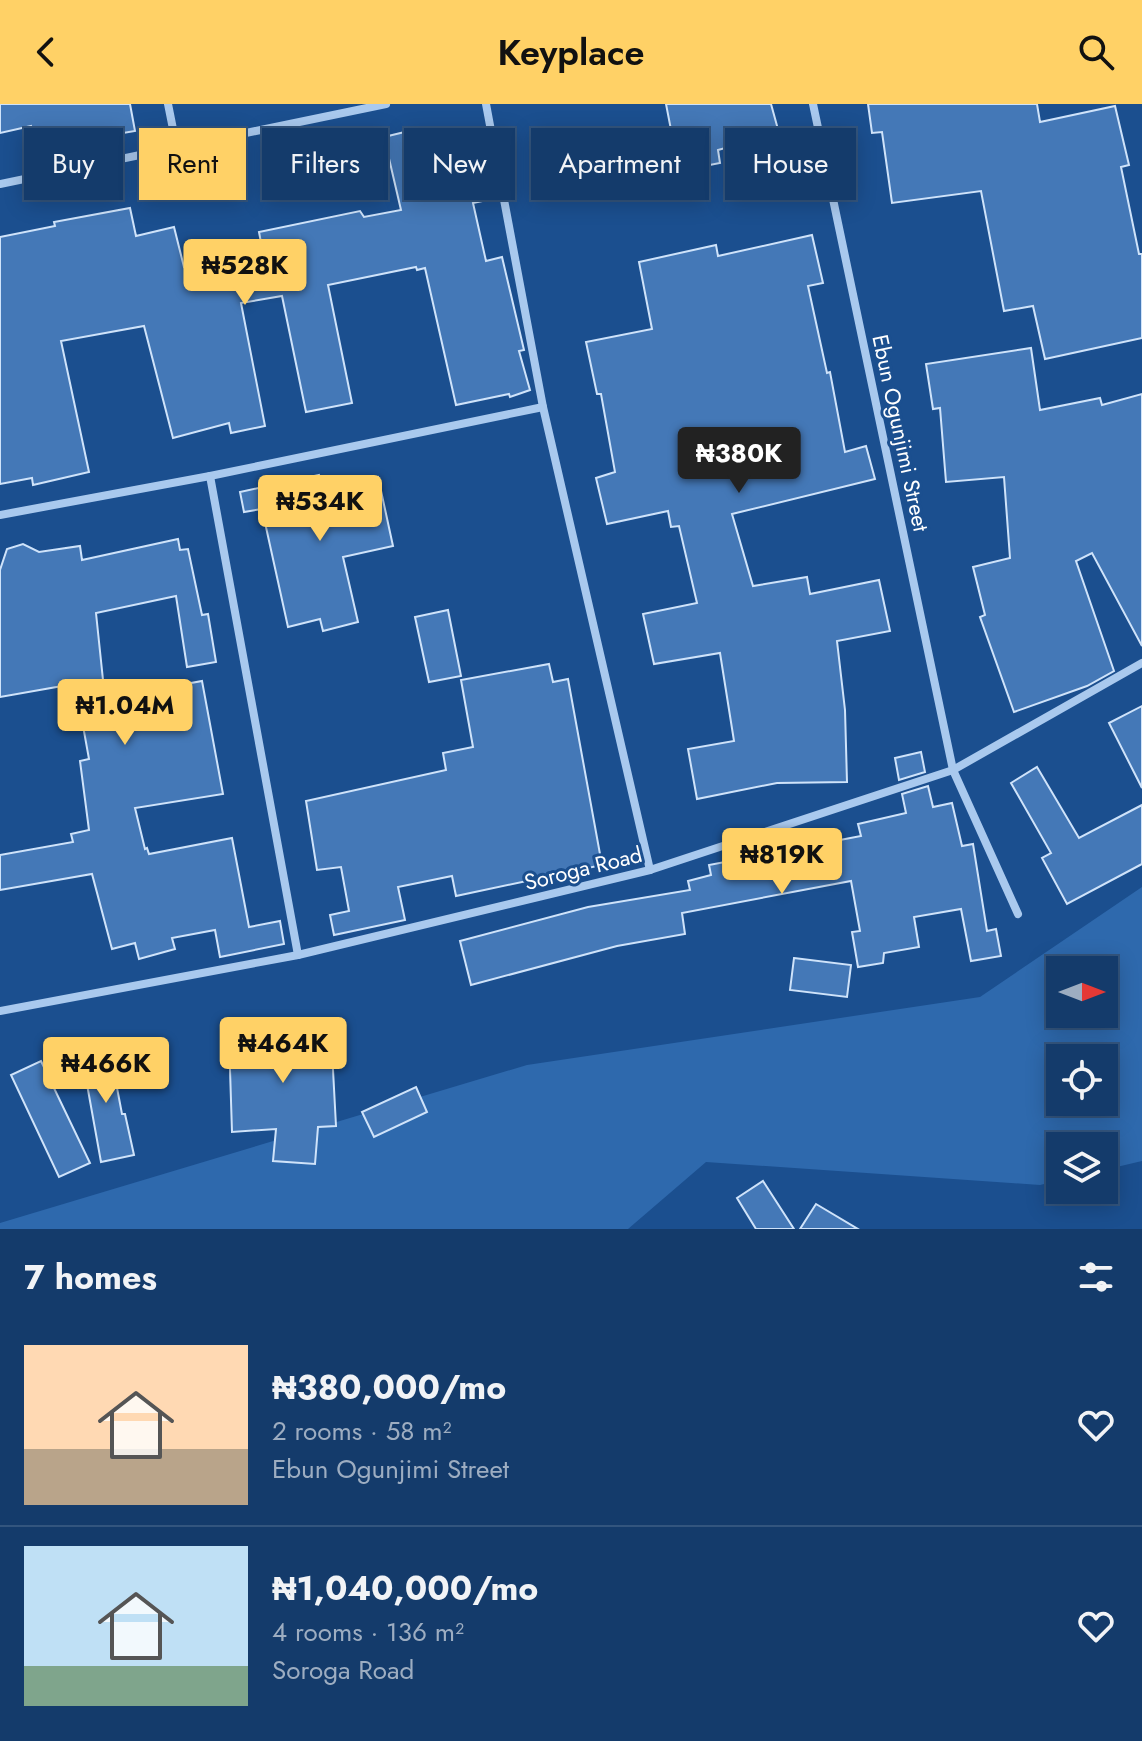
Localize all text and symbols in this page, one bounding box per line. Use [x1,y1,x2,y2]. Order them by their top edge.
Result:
text: Keyplace [497,26,645,78]
icon: back [24,30,68,74]
icon: search [1074,30,1118,74]
chip: Buy [24,128,123,200]
chip: Rent [139,128,246,200]
chip: Filters [262,128,388,200]
chip: New [404,128,515,200]
chip: Apartment [531,128,709,200]
chip: House [725,128,856,200]
pin: ₦528K [189,239,301,307]
text: ₦528K [201,246,289,284]
street label: Ebun Ogunjimi Street [864,332,938,535]
pin: ₦380K [683,427,795,495]
text: ₦380K [696,434,782,472]
pin: ₦534K [264,475,376,543]
text: ₦534K [276,482,364,520]
pin: ₦1.04M [60,679,190,747]
text: ₦1.04M [76,686,174,724]
pin: ₦819K [726,828,838,896]
text: ₦819K [740,835,824,873]
street label: Soroga Road [521,838,645,898]
north arrow [1046,956,1118,1028]
map controls [1046,956,1118,1204]
pin: ₦464K [227,1017,339,1085]
text: ₦464K [238,1024,328,1062]
pin: ₦466K [50,1037,162,1105]
text: ₦466K [61,1044,151,1082]
button: locate [1046,1044,1118,1116]
button: layers [1046,1132,1118,1204]
text: 7 homes [24,1253,157,1302]
icon: filters [1074,1255,1118,1299]
text: ₦380,000/mo [272,1363,506,1412]
icon: home [88,1377,184,1473]
icon: heart [1074,1403,1118,1447]
text: 2 rooms · 58 m² [272,1412,452,1450]
text: Ebun Ogunjimi Street [272,1450,509,1488]
text: ₦1,040,000/mo [272,1564,538,1613]
icon: home [88,1578,184,1674]
icon: heart [1074,1604,1118,1648]
text: 4 rooms · 136 m² [272,1613,464,1651]
text: Soroga Road [272,1651,414,1689]

